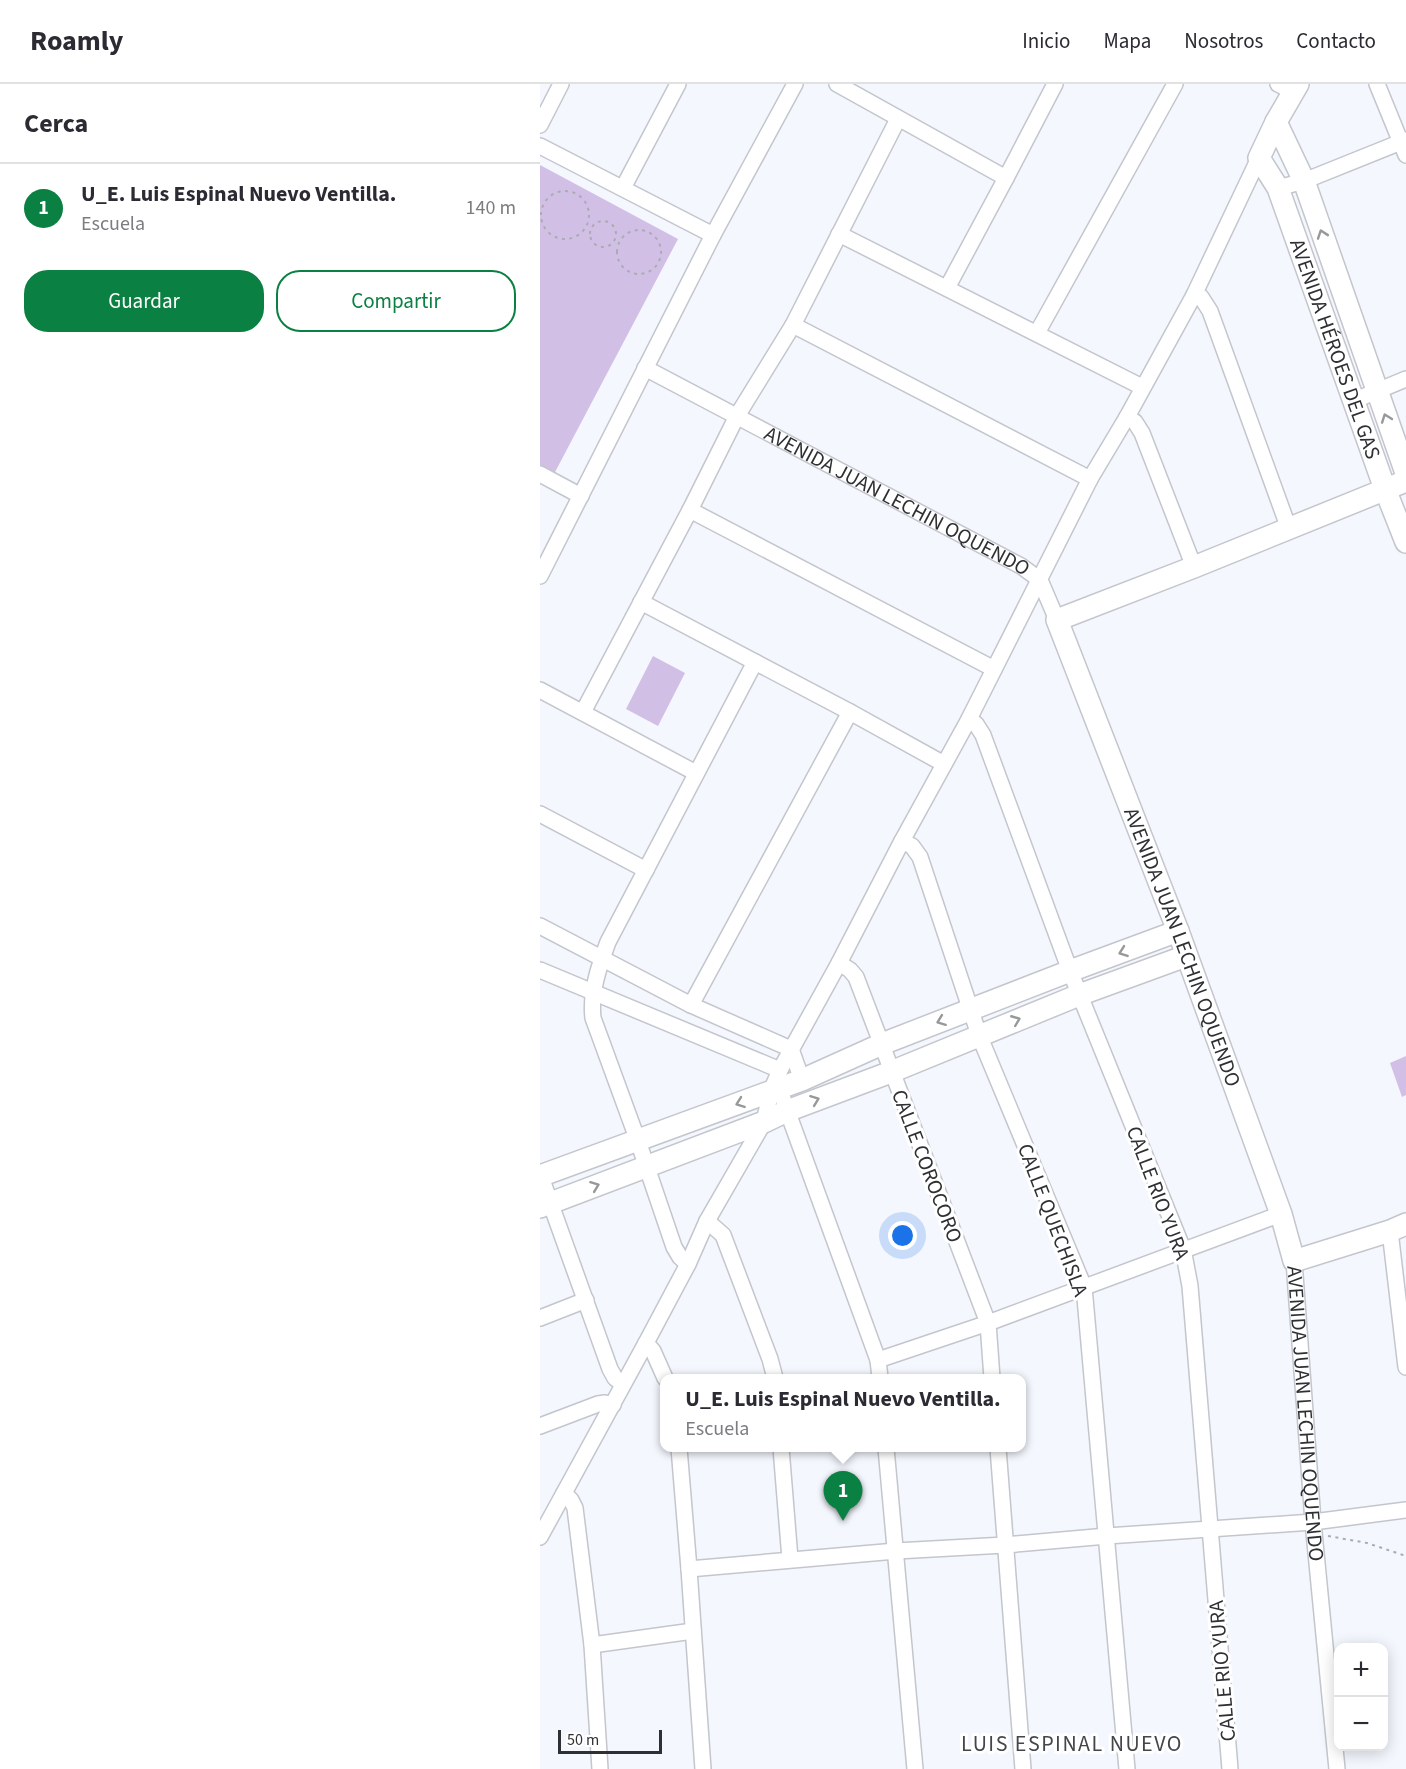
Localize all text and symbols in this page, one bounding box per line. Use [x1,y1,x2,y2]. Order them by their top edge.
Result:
text: Roamly [30,21,123,61]
text: Inicio [1022,26,1070,56]
text: Mapa [1103,26,1151,56]
text: Nosotros [1184,26,1263,56]
text: Contacto [1296,26,1376,56]
text: Cerca [24,105,88,142]
text: U_E. Luis Espinal Nuevo Ventilla. [81,178,396,210]
text: 1 [38,194,49,222]
text: 140 m [466,194,516,222]
text: Escuela [81,210,145,238]
one-way arrow [1317,229,1330,240]
street label: AVENIDA HÉROES DEL GAS [1282,235,1388,463]
button: Guardar [24,270,264,332]
button: Compartir [276,270,516,332]
one-way arrow [1381,413,1394,424]
street label: AVENIDA JUAN LECHIN OQUENDO [759,418,1036,583]
street label: AVENIDA JUAN LECHIN OQUENDO [1116,803,1248,1091]
one-way arrow [1118,944,1128,957]
one-way arrow [936,1014,946,1027]
one-way arrow [1010,1015,1021,1027]
street label: CALLE COROCORO [884,1085,970,1247]
one-way arrow [736,1095,746,1108]
one-way arrow [810,1095,820,1108]
street label: CALLE RIO YURA [1119,1122,1198,1265]
street label: CALLE QUECHISLA [1010,1139,1096,1301]
one-way arrow [589,1181,600,1194]
your location [888,1221,917,1250]
street label: AVENIDA JUAN LECHIN OQUENDO [1279,1265,1332,1563]
popup [660,1374,1026,1452]
text: U_E. Luis Espinal Nuevo Ventilla. [685,1383,1001,1415]
text: Escuela [685,1415,749,1443]
pin: 1 [824,1472,862,1521]
street label: CALLE RIO YURA [1201,1599,1243,1743]
map controls [1334,1643,1388,1751]
button: + [1334,1643,1388,1697]
button: − [1334,1697,1388,1751]
scale bar [558,1727,662,1754]
district label: LUIS ESPINAL NUEVO [961,1728,1183,1760]
text: 50 m [567,1729,599,1751]

